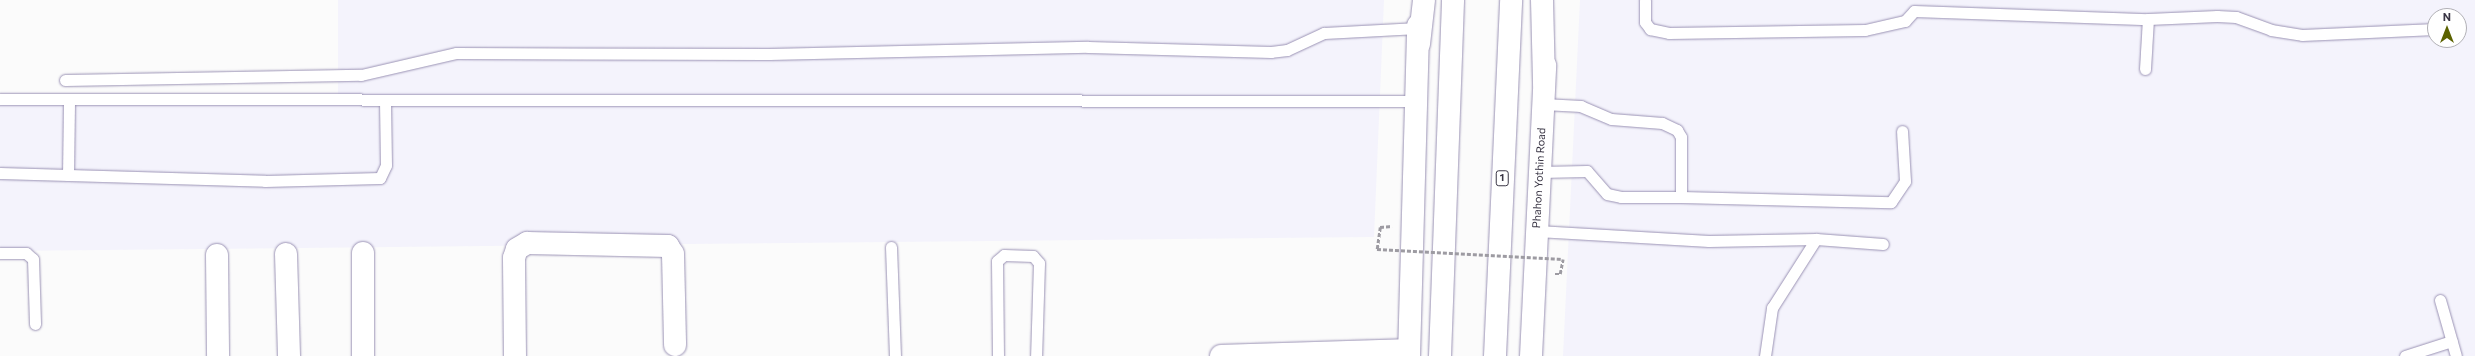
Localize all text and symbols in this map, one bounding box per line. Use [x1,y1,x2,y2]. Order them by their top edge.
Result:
north arrow [2427,8,2467,48]
text: N [2443,10,2451,23]
street label: Phahon Yothin Road [1530,127,1548,229]
road number: 1 [1495,170,1509,186]

